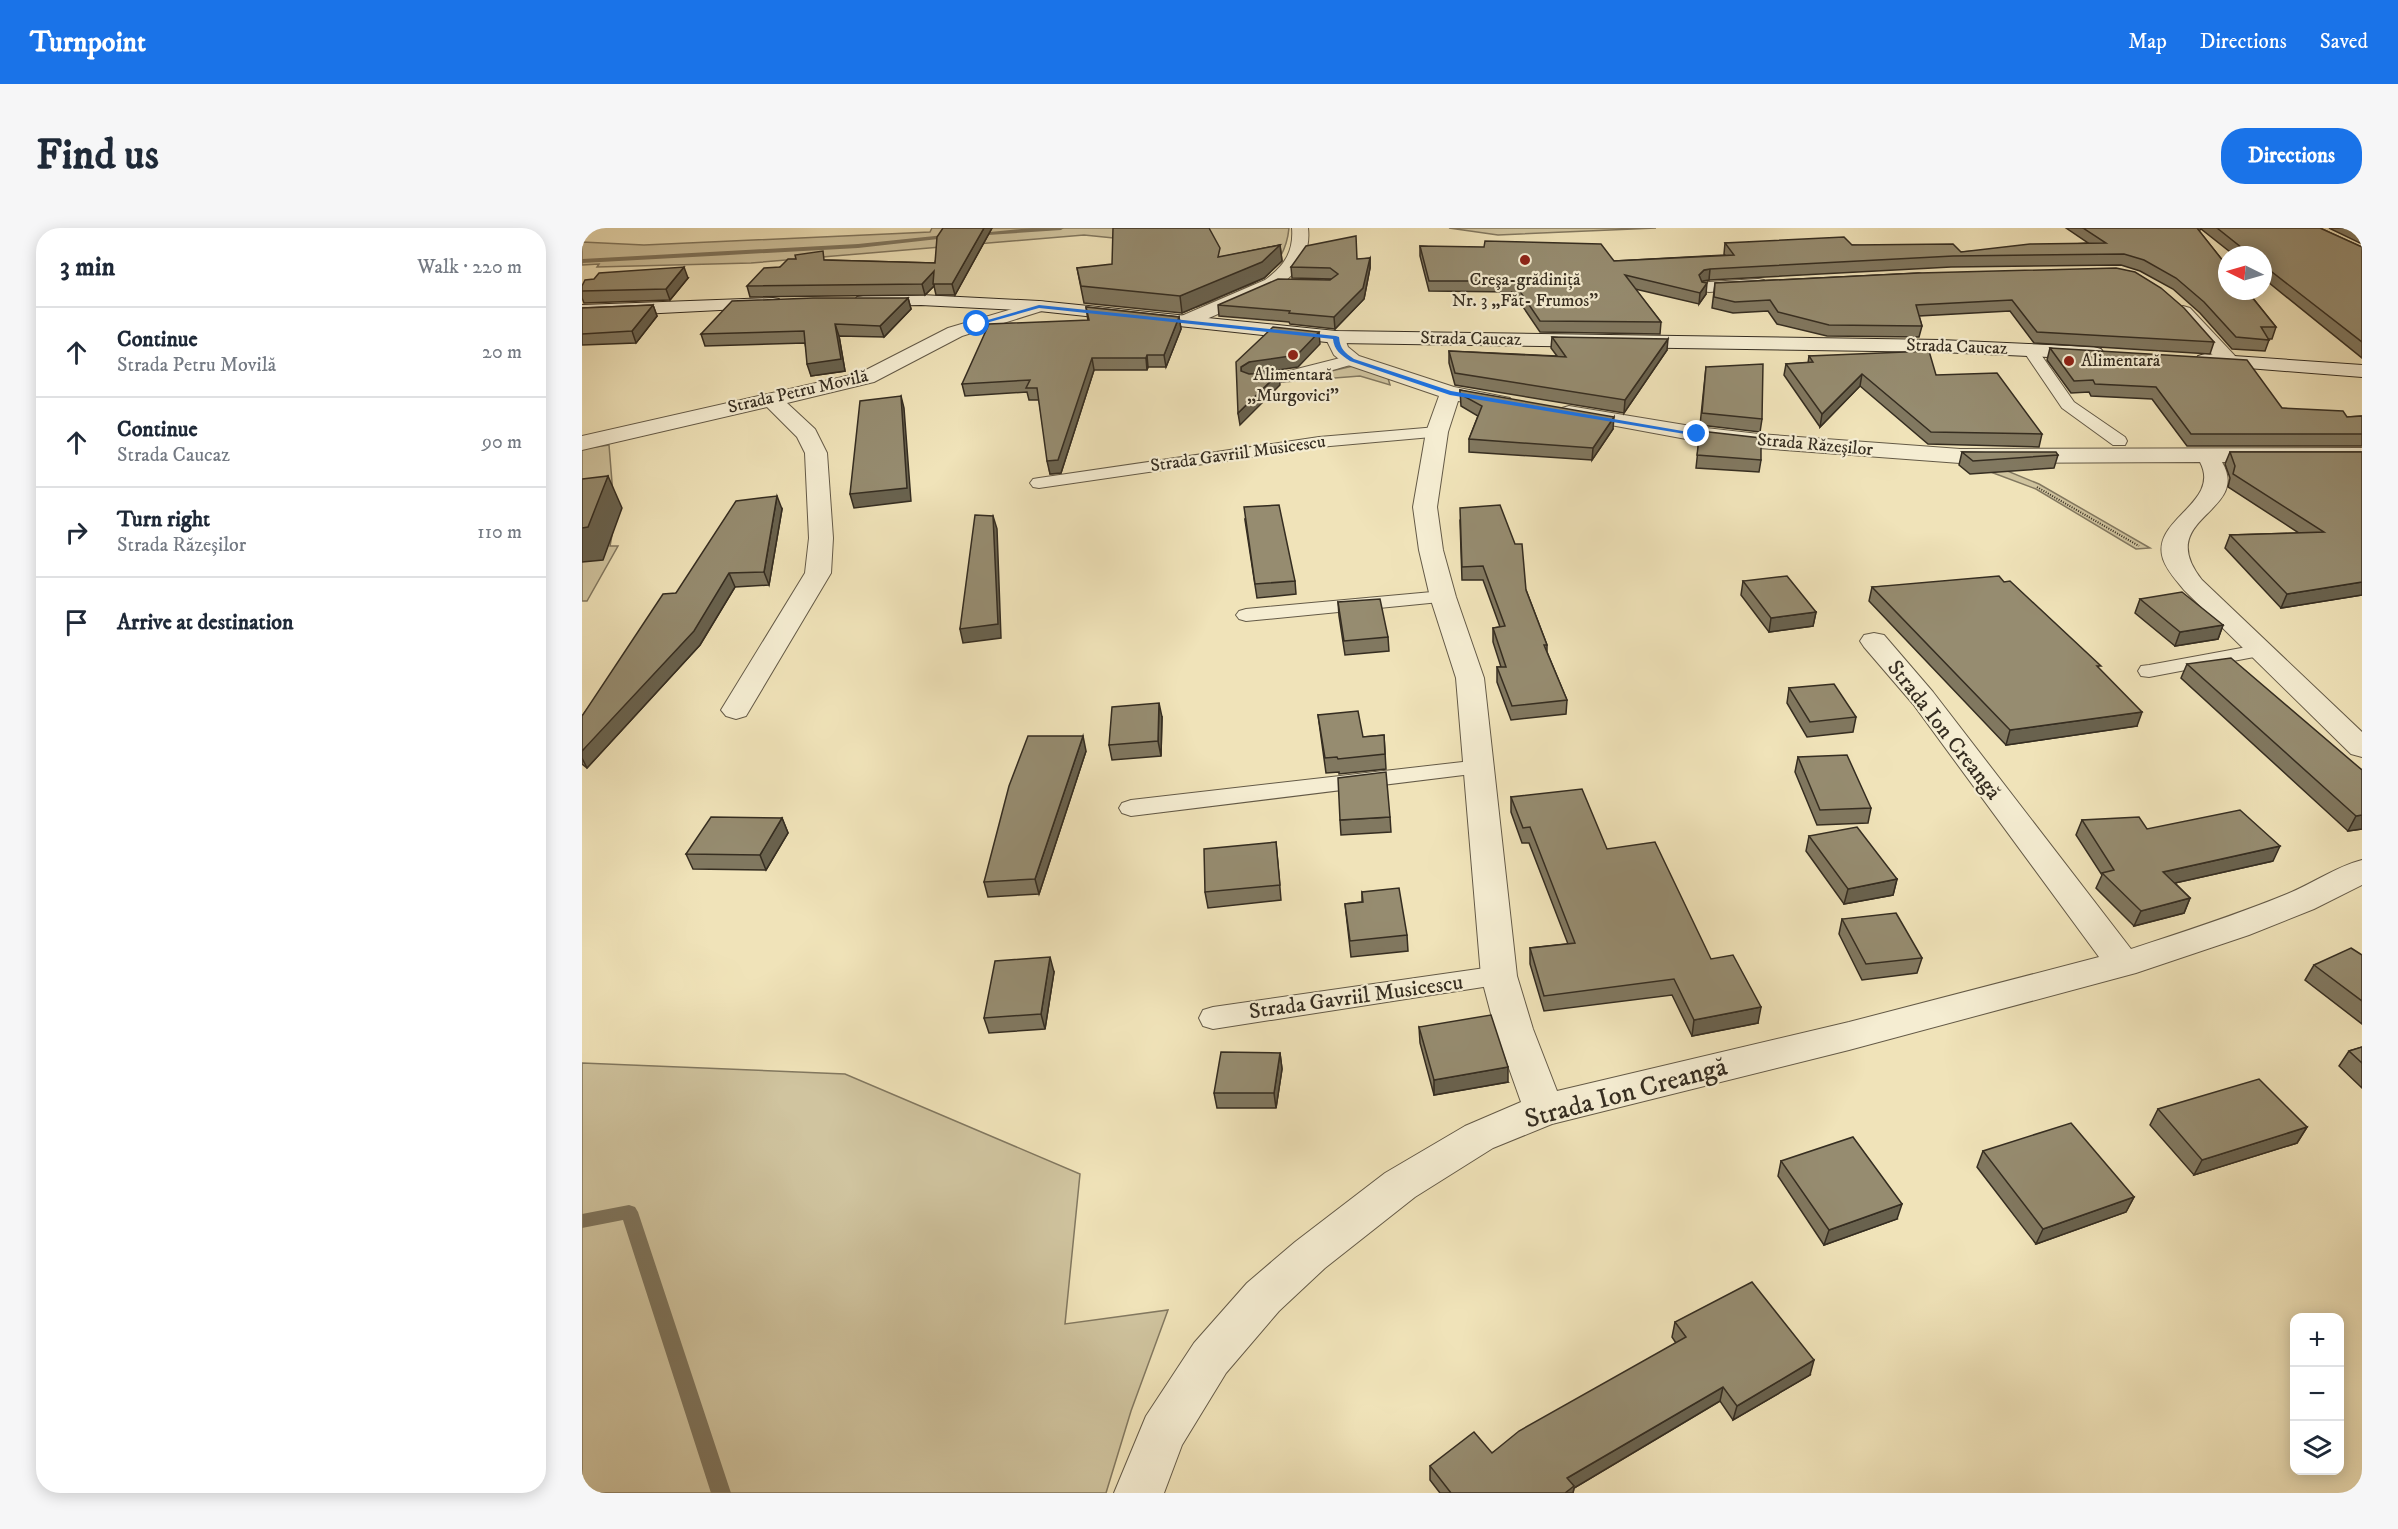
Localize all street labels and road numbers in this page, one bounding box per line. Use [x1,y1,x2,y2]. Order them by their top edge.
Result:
street label: Strada Caucaz [1420,327,1522,351]
street label: Strada Caucaz [1906,334,2008,360]
street label: Strada Petru Movilă [726,365,871,419]
street label: Strada Răzeșilor [1756,429,1874,461]
street label: Strada Gavriil Musicescu [1149,431,1327,477]
street label: Strada Ion Creangă [1881,655,2007,806]
street label: Strada Gavriil Musicescu [1247,969,1465,1025]
street label: Strada Ion Creangă [1521,1050,1731,1136]

